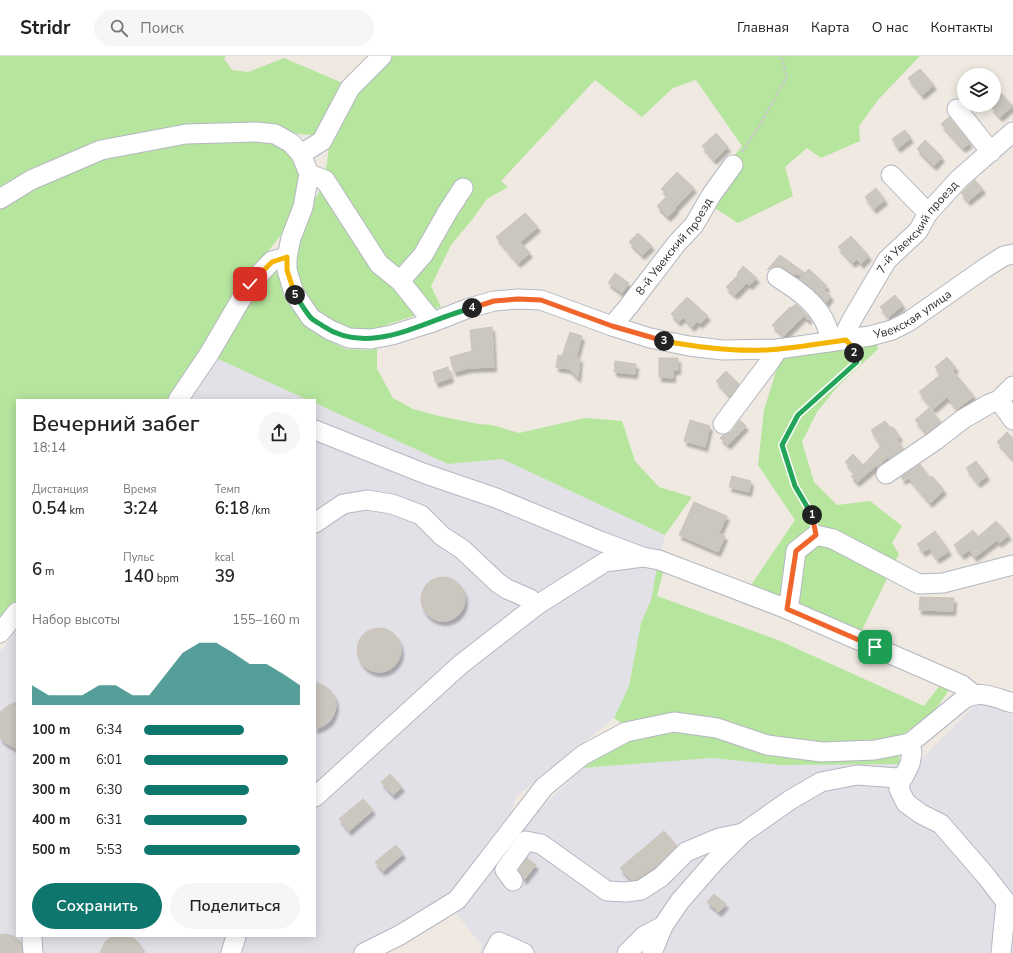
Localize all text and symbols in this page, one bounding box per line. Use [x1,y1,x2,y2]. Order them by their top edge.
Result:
search box [94,10,374,46]
text: Stridr [20,15,70,41]
icon: search [108,17,130,39]
text: Поиск [140,18,184,38]
text: Главная [737,18,789,37]
text: Карта [811,18,850,37]
text: О нас [872,18,908,37]
text: Контакты [930,18,993,37]
map controls [957,68,1001,112]
button: layers [957,68,1001,112]
street label: 7-й Увекский проезд [873,177,962,276]
street label: 8-й Увекский проезд [632,195,716,299]
pin [233,267,267,301]
icon: check [239,273,261,295]
pin: 5 [285,285,305,305]
street label: Увекская улица [871,286,955,343]
text: 5 [292,287,298,302]
pin: 4 [462,298,482,318]
text: 4 [469,300,475,315]
pin: 3 [654,331,674,351]
text: 3 [661,333,667,348]
pin: 2 [844,343,864,363]
text: 2 [851,345,857,360]
text: Вечерний забег [32,409,200,439]
button: share [258,412,300,454]
text: 18:14 [32,439,66,457]
text: Дистанция [32,482,88,497]
text: Время [123,482,156,497]
text: Темп [215,482,240,497]
text: 0.54 [32,497,67,520]
text: 3:24 [123,497,158,520]
text: 6:18 [215,497,249,520]
text: km [67,503,84,518]
text: /km [249,503,270,518]
pin: 1 [802,505,822,525]
text: 1 [809,507,815,522]
text: Пульс [123,550,155,565]
text: kcal [215,550,234,565]
text: 6 [32,558,42,581]
text: m [42,564,54,579]
text: 140 [123,565,154,588]
text: 39 [215,565,235,588]
text: bpm [154,571,179,586]
text: Набор высоты [32,611,120,629]
text: 155–160 m [232,611,300,629]
pin [858,630,892,664]
icon: arrive [864,636,886,658]
text: 100 m [32,721,70,739]
text: 6:34 [96,721,122,739]
text: 200 m [32,751,70,769]
text: 6:01 [96,751,122,769]
text: 300 m [32,781,70,799]
text: 6:30 [96,781,122,799]
text: 400 m [32,811,70,829]
text: 6:31 [96,811,122,829]
text: 500 m [32,841,70,859]
text: 5:53 [96,841,122,859]
button: Сохранить [32,883,162,929]
button: Поделиться [170,883,300,929]

